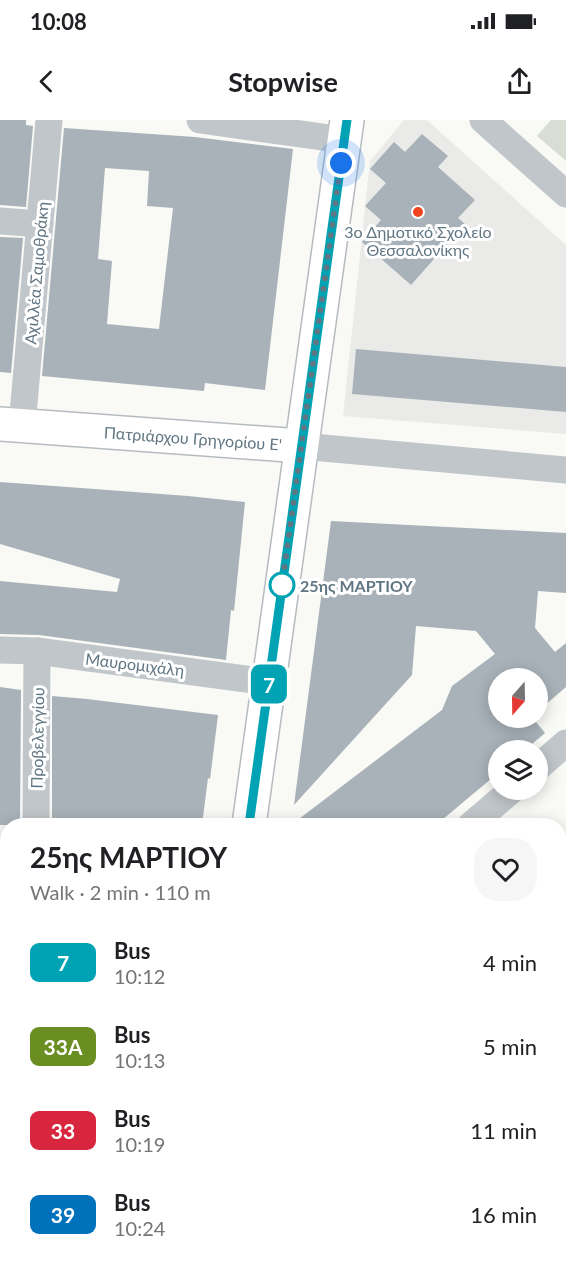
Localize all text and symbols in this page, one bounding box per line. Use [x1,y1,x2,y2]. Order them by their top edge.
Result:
text: 10:08 [30,8,87,35]
icon: back [30,65,63,98]
text: Stopwise [228,65,338,98]
icon: share [503,65,536,98]
your location [326,148,356,178]
street label: Αχιλλέα Σαμοθράκη [20,201,52,345]
marker: 3ο Δημοτικό Σχολείο Θεσσαλονίκης [411,205,425,219]
place label: 3ο Δημοτικό Σχολείο Θεσσαλονίκης [344,222,492,259]
street label: Πατριάρχου Γρηγορίου Ε' [103,422,283,454]
marker: 25ης ΜΑΡΤΙΟΥ [269,572,295,598]
place label: 25ης ΜΑΡΤΙΟΥ [300,576,413,595]
street label: Μαυρομιχάλη [84,649,186,679]
line badge: 7 [250,664,288,704]
north arrow [488,668,548,728]
map controls [488,668,548,800]
text: 7 [263,672,275,697]
street label: Προβελεγγίου [27,687,47,789]
button: layers [488,740,548,800]
button: heart [474,838,537,901]
text: 25ης ΜΑΡΤΙΟΥ [30,840,227,874]
text: Walk · 2 min · 110 m [30,880,211,904]
text: Bus [114,937,150,964]
text: 4 min [483,949,537,976]
text: 7 [57,950,69,975]
text: 10:12 [114,964,165,988]
text: Bus [114,1021,150,1048]
text: 5 min [483,1033,537,1060]
text: 33A [44,1034,82,1059]
text: 10:13 [114,1048,165,1072]
text: Bus [114,1105,150,1132]
text: 11 min [470,1117,537,1144]
text: 33 [51,1118,75,1143]
text: 10:19 [114,1132,165,1156]
text: Bus [114,1189,150,1216]
text: 16 min [470,1201,537,1228]
text: 39 [51,1202,75,1227]
text: 10:24 [114,1216,165,1240]

